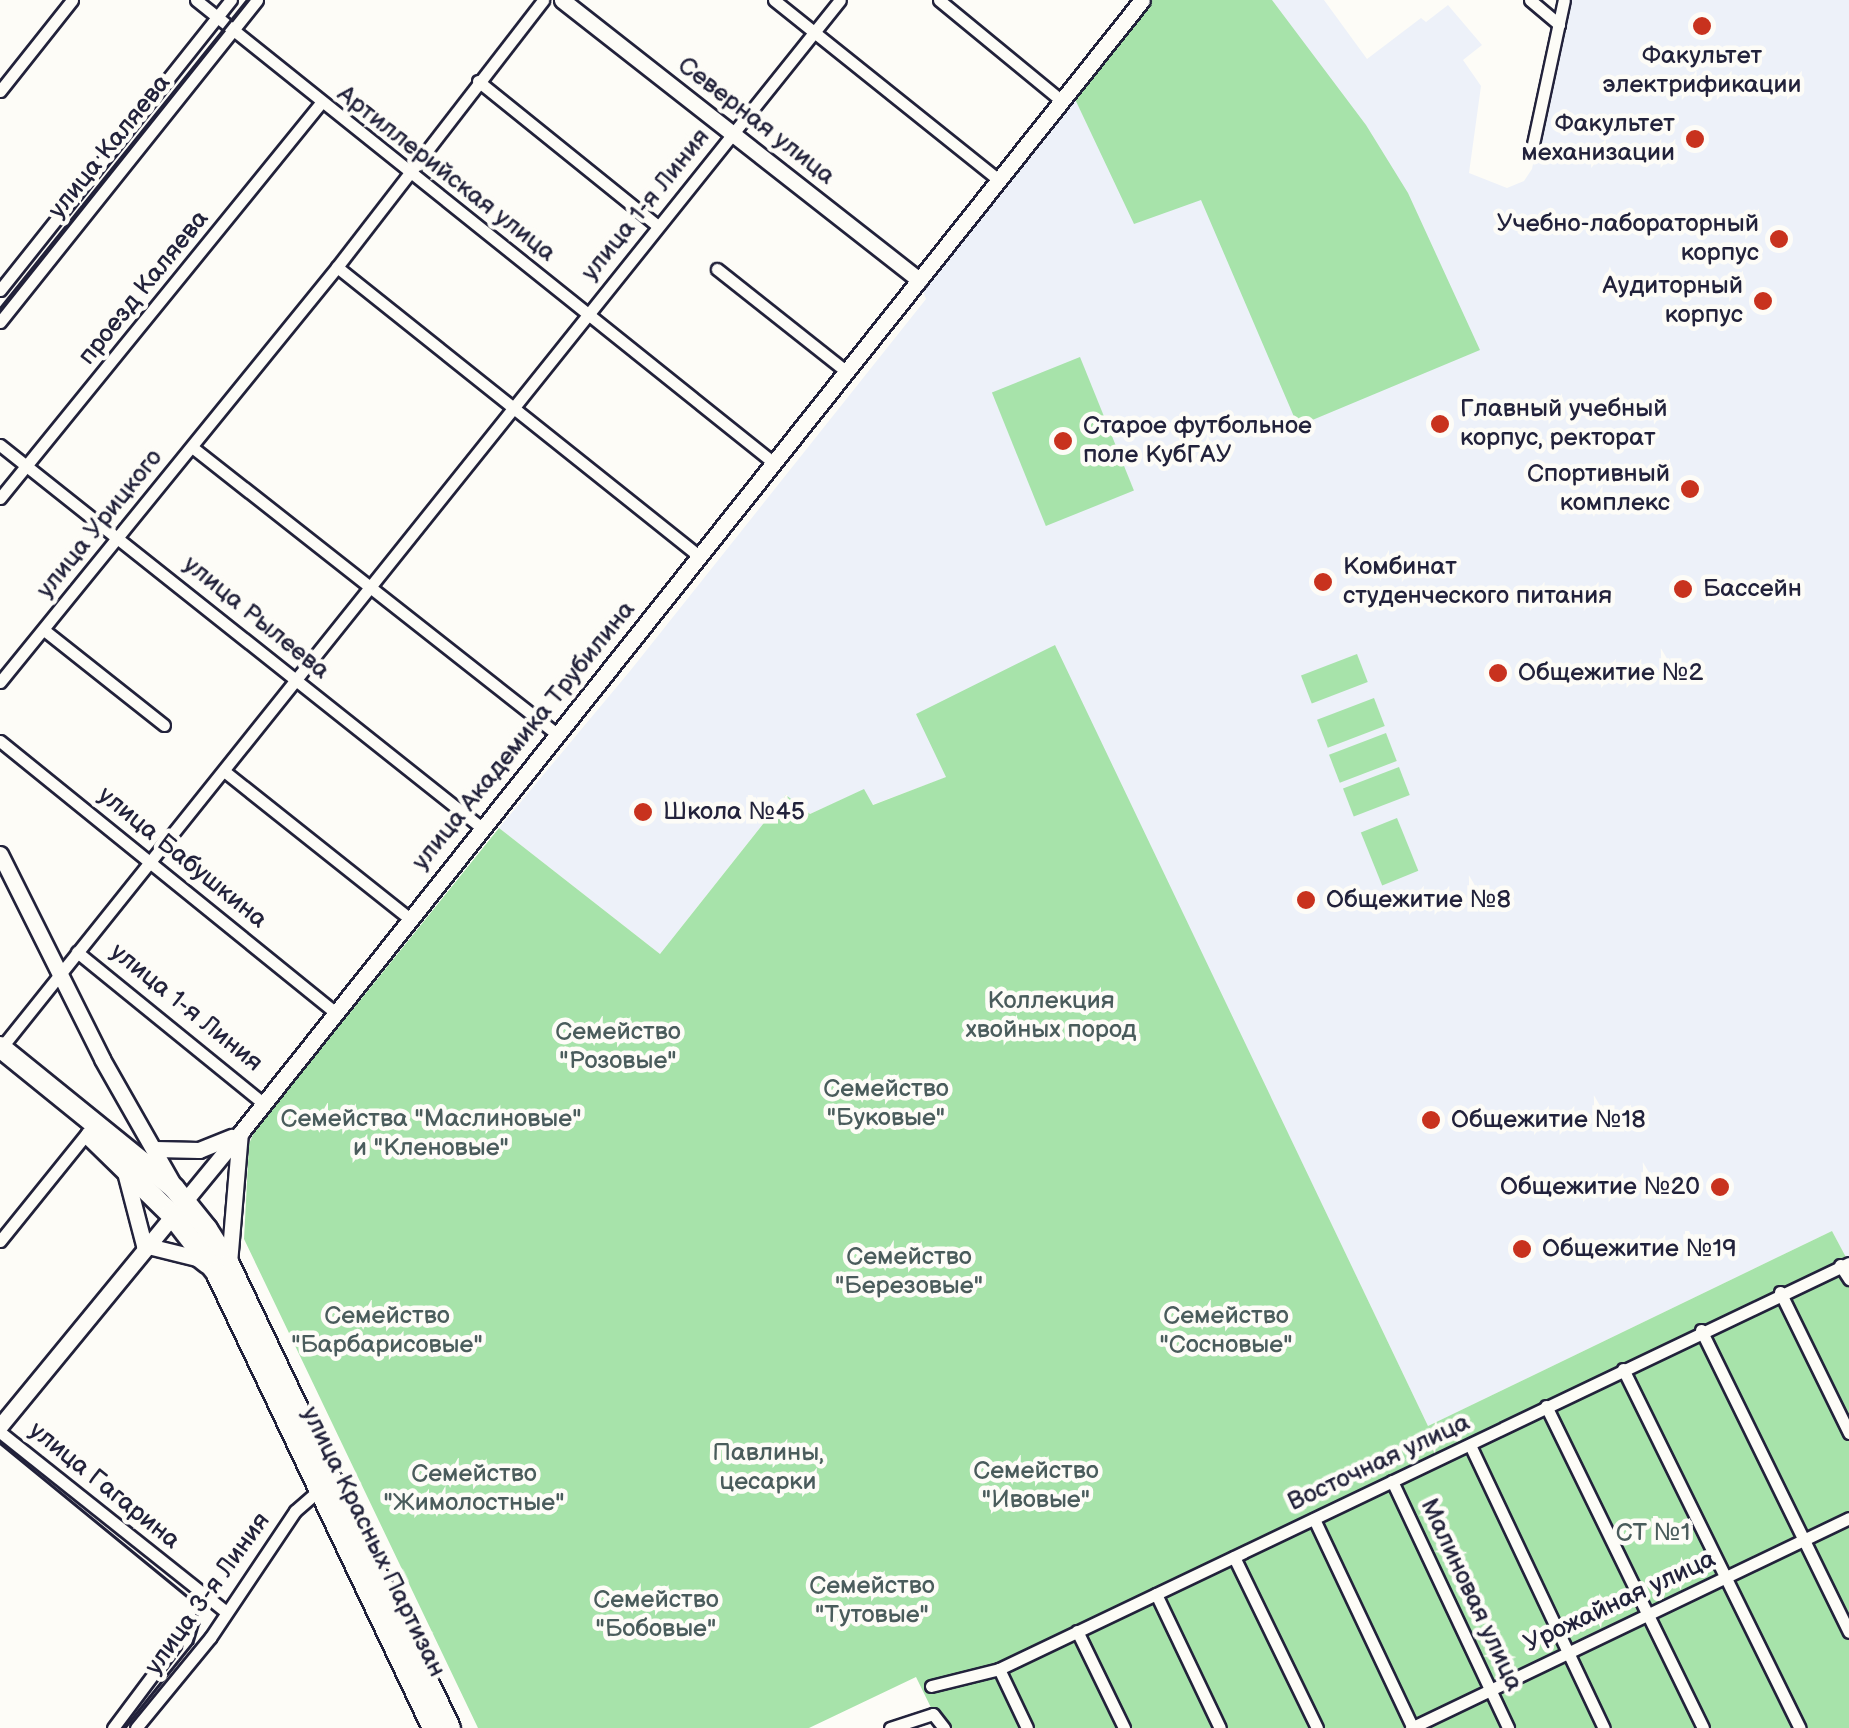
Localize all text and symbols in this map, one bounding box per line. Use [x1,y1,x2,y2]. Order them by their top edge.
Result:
marker: Факультет электрификации [1691,15,1713,37]
place label: Факультет электрификации [1603,42,1801,101]
street label: Северная улица [672,50,840,192]
street label: улица Каляева [43,69,177,225]
street label: Артиллерийская улица [331,79,561,269]
place label: Факультет механизации [1521,110,1675,169]
street label: улица 1-я Линия [575,123,717,287]
marker: Факультет механизации [1684,128,1706,150]
street label: проезд Каляева [72,205,216,371]
place label: Учебно-лабораторный корпус [1497,210,1759,269]
marker: Учебно-лабораторный корпус [1768,228,1790,250]
place label: Аудиторный корпус [1603,272,1743,331]
marker: Аудиторный корпус [1752,290,1774,312]
place label: Главный учебный корпус, ректорат [1460,395,1667,454]
place label: Старое футбольное поле КубГАУ [1083,412,1312,471]
marker: Главный учебный корпус, ректорат [1429,413,1451,435]
marker: Старое футбольное поле КубГАУ [1052,430,1074,452]
street label: улица Урицкого [31,443,169,605]
place label: Спортивный комплекс [1527,460,1670,519]
marker: Спортивный комплекс [1679,478,1701,500]
street label: улица Рылеева [177,550,335,686]
place label: Комбинат студенческого питания [1343,553,1612,612]
marker: Комбинат студенческого питания [1312,571,1334,593]
place label: Бассейн [1703,574,1802,604]
marker: Бассейн [1672,578,1694,600]
street label: улица Академика Трубилина [406,595,642,877]
place label: Общежитие №2 [1518,658,1703,688]
marker: Общежитие №2 [1487,662,1509,684]
street label: улица Бабушкина [91,781,273,935]
place label: Школа №45 [663,797,805,827]
marker: Школа №45 [632,801,654,823]
place label: Общежитие №8 [1326,885,1511,915]
marker: Общежитие №8 [1295,889,1317,911]
street label: улица 1-я Линия [104,937,268,1079]
park label: Коллекция хвойных пород [965,987,1137,1046]
park label: Семейство "Розовые" [555,1018,681,1077]
park label: Семейство "Буковые" [823,1075,949,1134]
park label: Семейства "Маслиновые" и "Кленовые" [281,1105,581,1164]
place label: Общежитие №18 [1451,1105,1646,1135]
marker: Общежитие №18 [1420,1109,1442,1131]
place label: Общежитие №20 [1500,1172,1700,1202]
marker: Общежитие №20 [1709,1176,1731,1198]
place label: Общежитие №19 [1542,1234,1737,1264]
marker: Общежитие №19 [1511,1238,1533,1260]
park label: Семейство "Березовые" [835,1243,983,1302]
park label: Семейство "Барбарисовые" [291,1302,483,1361]
park label: Семейство "Сосновые" [1159,1302,1293,1361]
street label: улица Красных Партизан [294,1402,452,1682]
street label: Восточная улица [1283,1408,1475,1518]
street label: улица Гагарина [23,1416,185,1556]
park label: Павлины, цесарки [712,1439,824,1498]
park label: Семейство "Ивовые" [973,1457,1099,1516]
park label: Семейство "Жимолостные" [384,1460,564,1519]
street label: Малиновая улица [1413,1494,1529,1696]
street label: улица 3-я Линия [139,1507,277,1681]
park label: СТ №1 [1616,1518,1690,1548]
street label: Урожайная улица [1519,1544,1721,1660]
park label: Семейство "Тутовые" [809,1572,935,1631]
park label: Семейство "Бобовые" [593,1586,719,1645]

